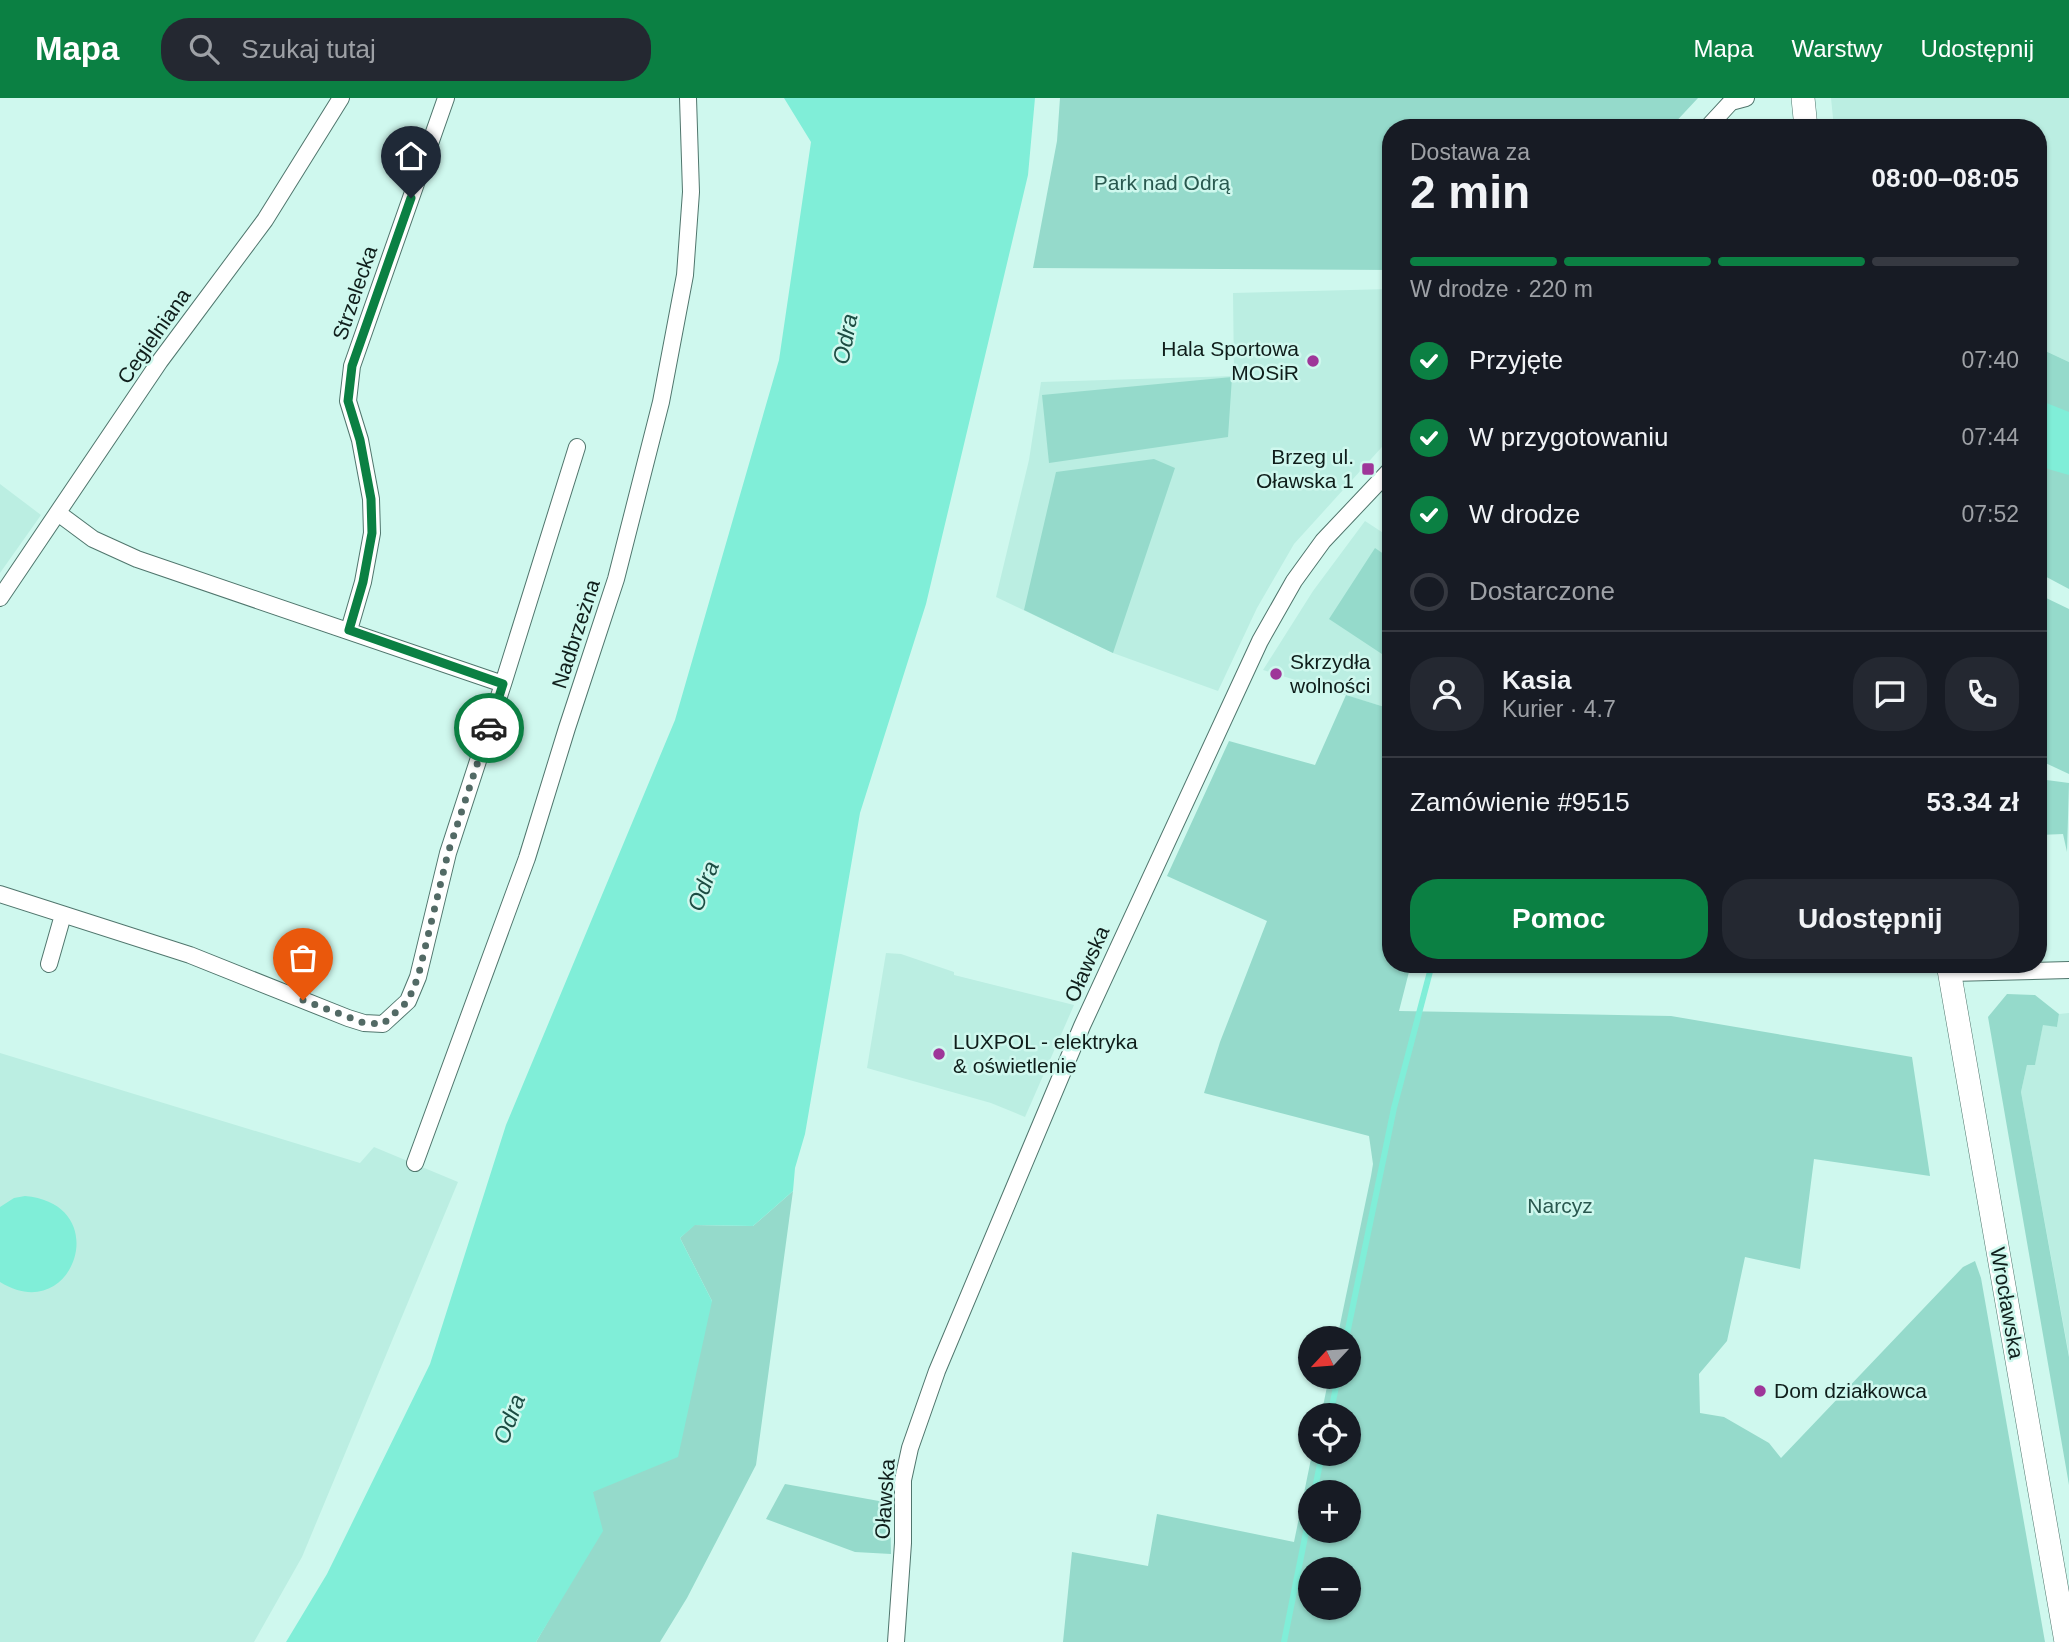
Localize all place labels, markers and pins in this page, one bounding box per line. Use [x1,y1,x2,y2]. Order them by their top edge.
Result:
pin [381,126,441,198]
place label: Hala Sportowa MOSiR [1161,337,1299,384]
marker: Hala Sportowa MOSiR [1305,353,1321,369]
place label: Brzeg ul. Oławska 1 [1256,445,1354,492]
marker: Brzeg ul. Oławska 1 [1360,461,1376,477]
place label: Skrzydła wolności [1289,650,1371,697]
marker: Skrzydła wolności [1268,666,1284,682]
pin [273,928,333,1000]
place label: LUXPOL - elektryka & oświetlenie [953,1030,1138,1077]
marker: LUXPOL - elektryka & oświetlenie [931,1046,947,1062]
place label: Dom działkowca [1774,1379,1927,1402]
marker: Dom działkowca [1752,1383,1768,1399]

